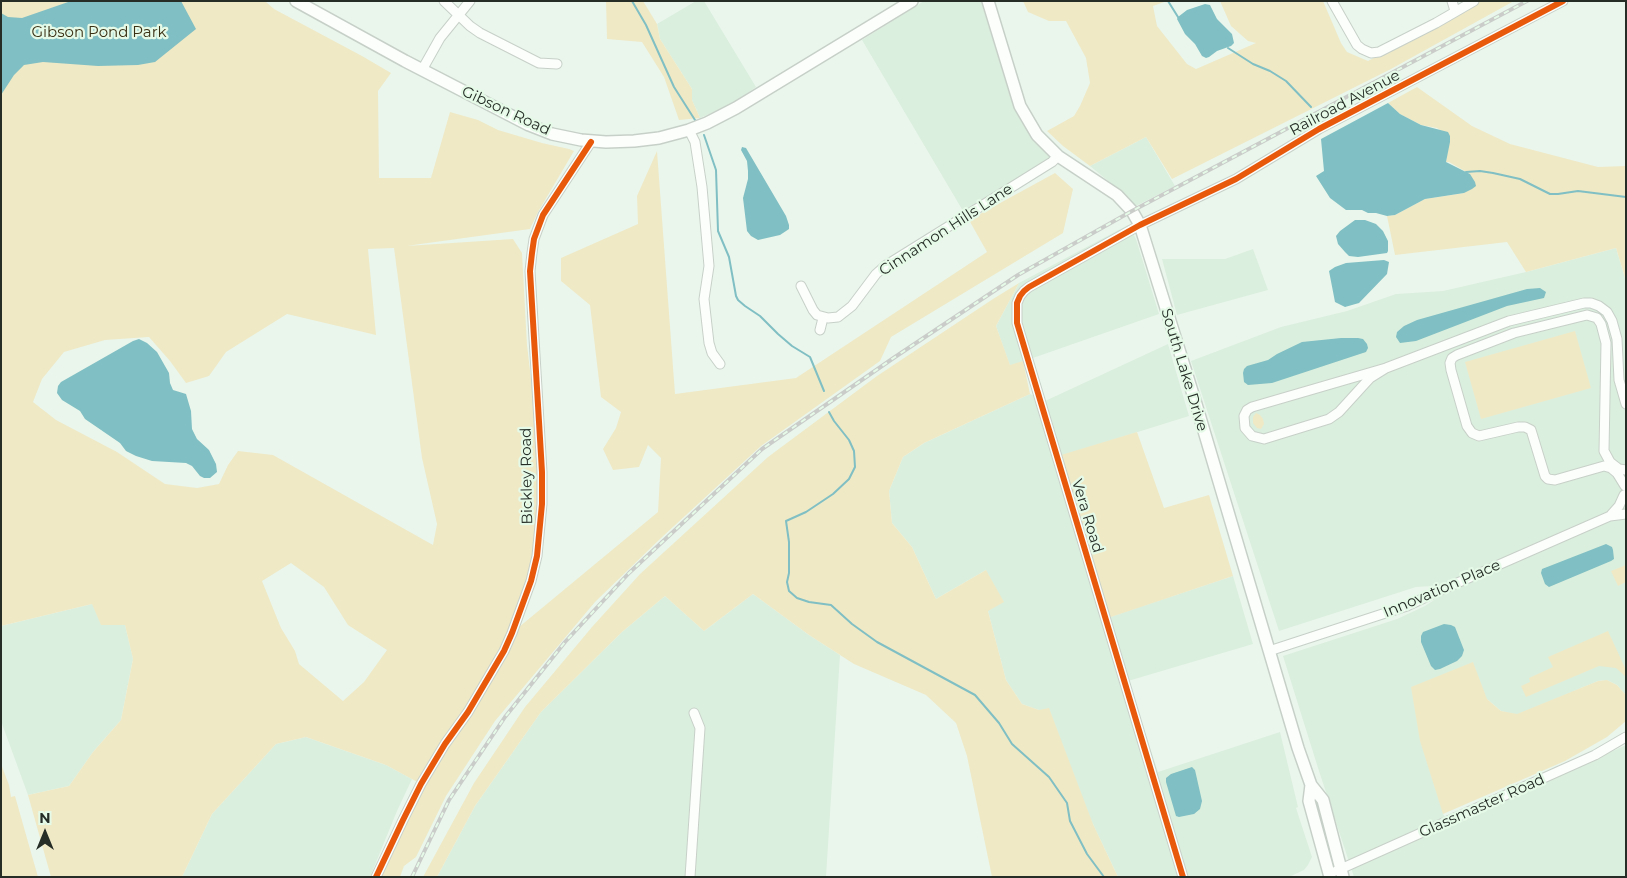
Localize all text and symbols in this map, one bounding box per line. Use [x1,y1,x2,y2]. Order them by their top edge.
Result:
park label: Gibson Pond Park [31,24,167,42]
street label: Railroad Avenue [1287,66,1403,140]
street label: Gibson Road [459,83,553,139]
street label: Cinnamon Hills Lane [876,180,1016,280]
street label: South Lake Drive [1157,306,1211,434]
street label: Bickley Road [517,427,537,525]
street label: Vera Road [1067,477,1107,555]
street label: Innovation Place [1381,556,1503,622]
street label: Glassmaster Road [1417,770,1547,842]
north arrow [20,808,70,858]
text: N [39,809,51,827]

